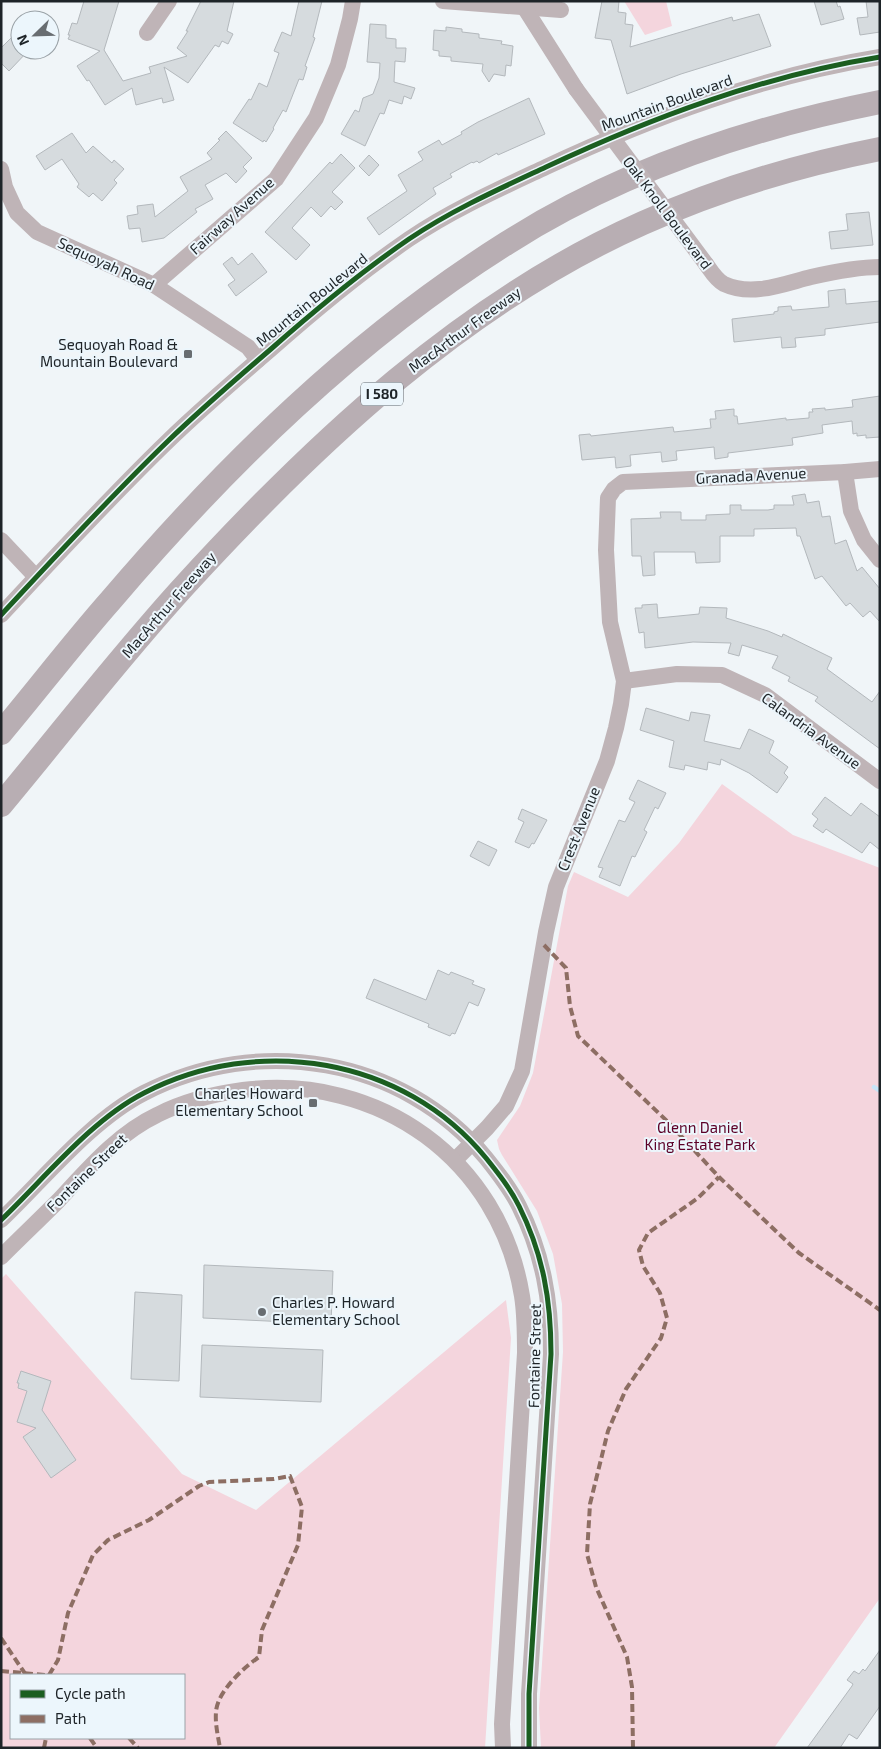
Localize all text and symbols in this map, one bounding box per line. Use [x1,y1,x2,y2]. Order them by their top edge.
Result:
north arrow [10,10,60,60]
text: N [13,32,32,48]
street label: Mountain Boulevard [599,70,735,134]
street label: Oak Knoll Boulevard [620,152,716,272]
street label: Fairway Avenue [186,173,277,258]
street label: Sequoyah Road [55,233,158,293]
street label: Mountain Boulevard [252,249,371,350]
street label: MacArthur Freeway [405,282,524,376]
place label: Sequoyah Road & Mountain Boulevard [40,335,178,370]
marker: Sequoyah Road & Mountain Boulevard [182,348,194,360]
road number: I 580 [361,382,403,406]
street label: Granada Avenue [695,463,807,487]
street label: MacArthur Freeway [117,548,219,661]
street label: Calandria Avenue [759,688,865,772]
street label: Crest Avenue [553,784,603,873]
place label: Charles Howard Elementary School [175,1084,304,1119]
marker: Charles Howard Elementary School [307,1097,319,1109]
park label: Glenn Daniel King Estate Park [645,1118,756,1153]
street label: Fontaine Street [42,1129,130,1215]
place label: Charles P. Howard Elementary School [272,1293,400,1328]
street label: Fontaine Street [524,1303,544,1408]
marker: Charles P. Howard Elementary School [256,1306,268,1318]
legend [10,1674,185,1739]
text: Cycle path [55,1684,126,1702]
text: Path [55,1709,86,1727]

